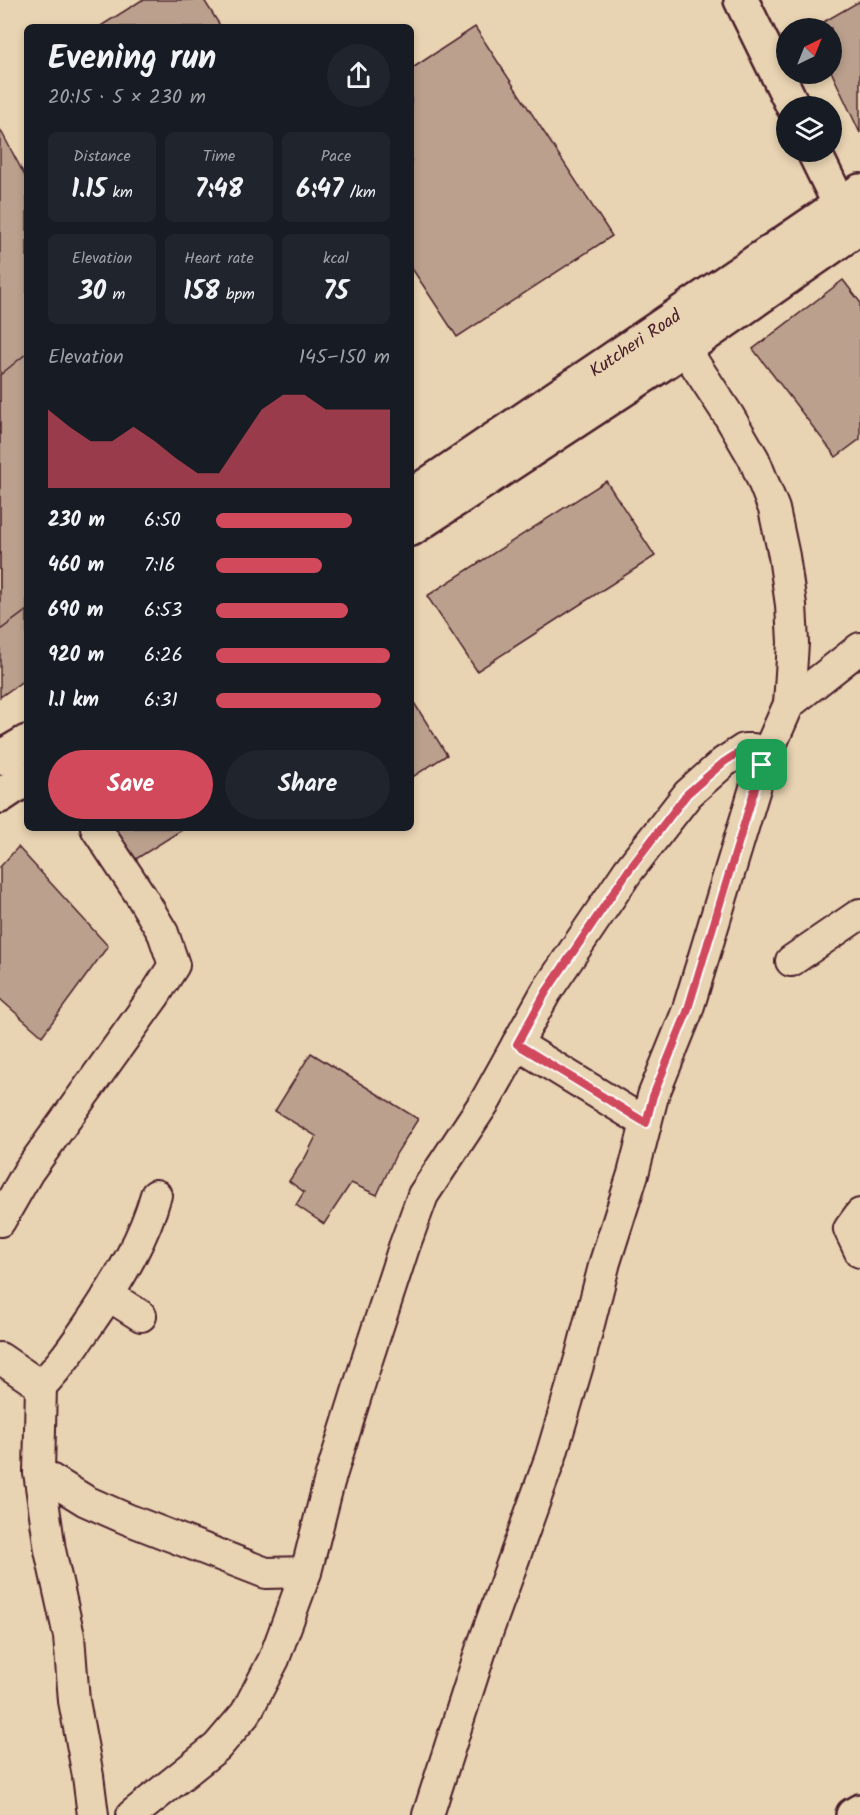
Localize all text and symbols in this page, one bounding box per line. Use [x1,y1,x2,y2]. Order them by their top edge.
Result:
north arrow [776,18,842,84]
map controls [776,18,842,162]
text: Evening run [48,33,216,86]
button: share [327,44,390,107]
text: 20:15 · 5 × 230 m [48,82,206,114]
button: layers [776,96,842,162]
text: Distance [73,144,131,169]
text: Time [203,144,235,169]
text: Pace [321,144,351,169]
text: 1.15 [71,169,106,211]
text: 7:48 [195,169,243,211]
text: 6:47 [296,169,343,211]
text: km [106,180,133,205]
text: /km [343,180,376,205]
text: Elevation [72,246,132,271]
text: Heart rate [184,246,254,271]
text: kcal [323,246,349,271]
text: 30 [79,271,106,313]
text: 158 [183,271,220,313]
text: 75 [323,271,349,313]
text: m [106,282,125,307]
text: bpm [220,282,255,307]
street label: Kutcheri Road [584,302,689,386]
text: Elevation [48,342,124,374]
text: 145–150 m [299,342,390,374]
text: 230 m [48,505,105,537]
text: 6:50 [144,505,181,537]
text: 460 m [48,550,104,582]
text: 7:16 [144,550,176,582]
text: 690 m [48,595,103,627]
text: 6:53 [144,595,182,627]
text: 920 m [48,640,104,672]
text: 6:26 [144,640,183,672]
text: 1.1 km [48,685,99,717]
text: 6:31 [144,685,178,717]
pin [736,739,787,790]
icon: arrive [745,748,778,781]
button: Save [48,750,213,819]
button: Share [225,750,390,819]

